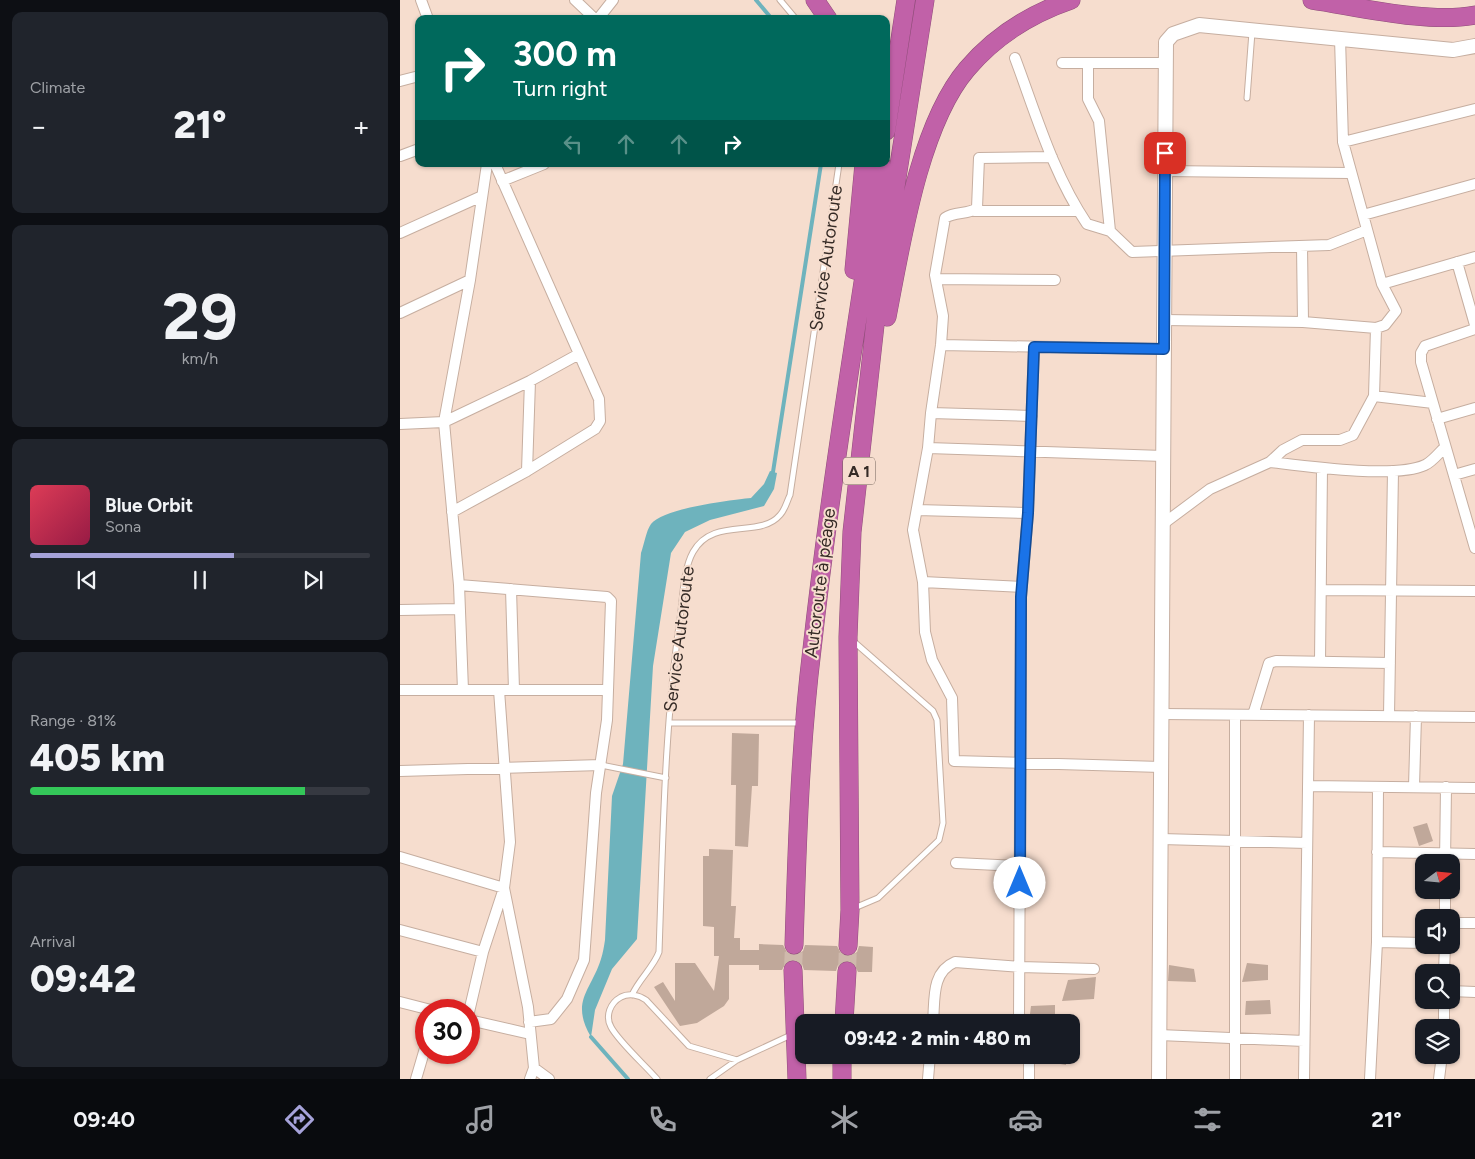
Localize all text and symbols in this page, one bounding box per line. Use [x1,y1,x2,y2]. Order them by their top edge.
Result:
text: 300 m [513,33,617,75]
icon: right [430,35,495,100]
text: Turn right [513,75,608,102]
text: Climate [30,78,85,97]
text: 21° [173,102,227,148]
text: − [30,109,47,143]
text: + [353,109,370,143]
icon: left [559,130,587,158]
icon: ahead [612,130,640,158]
icon: ahead [665,130,693,158]
icon: right [718,130,746,158]
pin [1144,132,1186,174]
icon: arrive [1151,139,1179,167]
street label: Service Autoroute [805,183,847,332]
text: 29 [162,277,238,355]
text: km/h [182,349,218,368]
road number: A 1 [843,458,875,484]
text: Blue Orbit [105,494,193,517]
street label: Autoroute à péage [800,507,840,659]
text: Sona [105,517,141,536]
street label: Service Autoroute [659,564,699,713]
icon: previous [73,566,101,594]
icon: pause [186,566,214,594]
icon: next [299,566,327,594]
text: Range · 81% [30,711,116,730]
text: 405 km [30,735,165,781]
north arrow [1415,854,1460,899]
map controls [1415,854,1460,1064]
position arrow [993,856,1045,908]
button: sound [1415,909,1460,954]
text: Arrival [30,932,75,951]
text: 09:42 [30,956,136,1002]
button: search [1415,964,1460,1009]
speed limit sign: 30 [415,999,480,1064]
button: layers [1415,1019,1460,1064]
text: 09:42 · 2 min · 480 m [844,1027,1031,1050]
icon: directions [282,1102,317,1137]
icon: music [463,1102,498,1137]
icon: phone [645,1102,680,1137]
icon: climate [827,1102,862,1137]
icon: car [1008,1102,1043,1137]
icon: filters [1190,1102,1225,1137]
text: 09:40 [73,1106,135,1133]
text: 21° [1371,1106,1402,1133]

